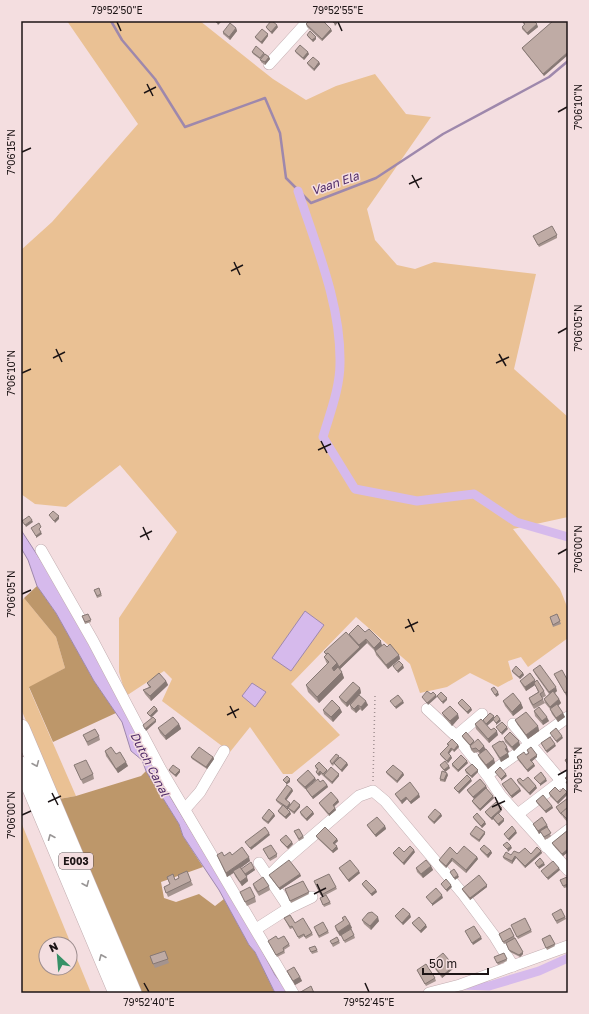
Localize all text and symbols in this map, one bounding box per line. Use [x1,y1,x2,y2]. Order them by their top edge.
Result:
text: 79°52'50"E [91,4,143,16]
text: 79°52'55"E [313,4,363,16]
text: 7°06'10"N [572,84,584,130]
text: 7°06'15"N [5,129,17,175]
water label: Vaan Ela [309,168,362,198]
text: 7°06'05"N [572,304,584,352]
text: 7°06'10"N [5,350,17,396]
text: 7°06'00"N [572,525,584,573]
text: 7°06'05"N [5,570,17,618]
water label: Dutch Canal [127,729,173,800]
text: 7°05'55"N [572,747,584,793]
one-way arrow [31,760,39,768]
text: 7°06'00"N [5,791,17,839]
one-way arrow [48,834,56,841]
road number: E003 [59,853,93,869]
one-way arrow [81,880,89,888]
north arrow [38,936,78,976]
text: N [47,939,60,954]
scale bar [423,950,488,976]
one-way arrow [99,954,107,962]
text: 50 m [429,956,457,971]
text: 79°52'40"E [123,996,175,1008]
text: 79°52'45"E [344,996,394,1008]

